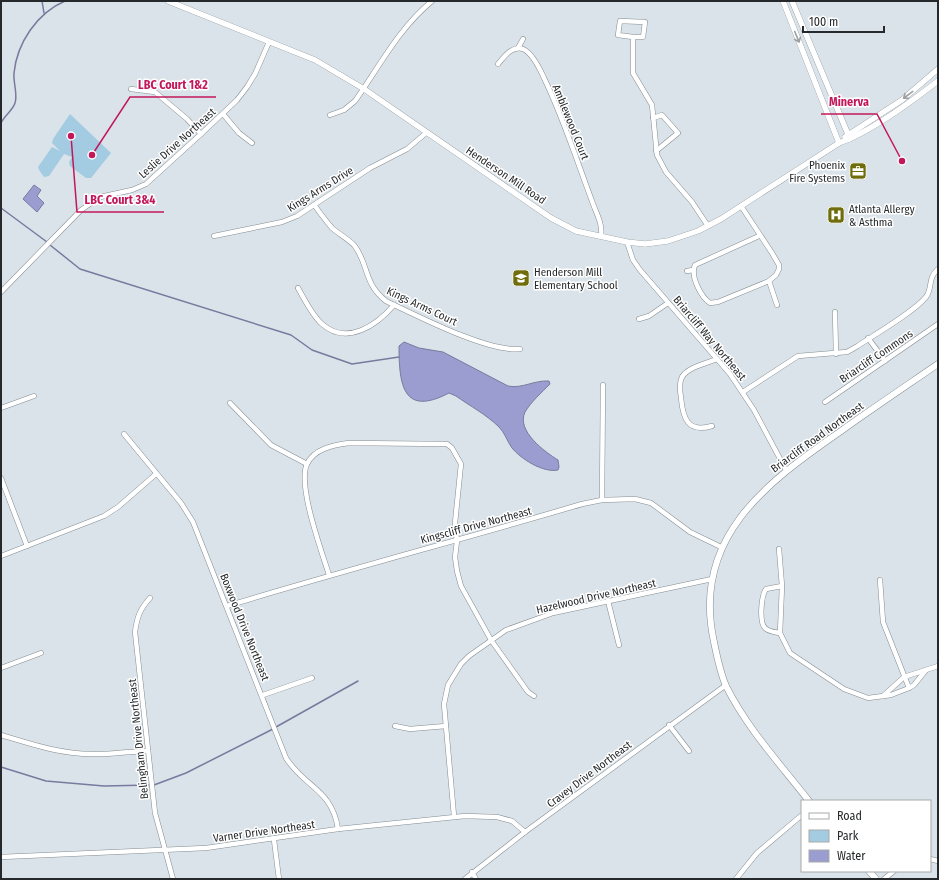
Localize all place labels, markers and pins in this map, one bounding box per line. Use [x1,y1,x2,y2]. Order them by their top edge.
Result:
callout: LBC Court 1&2 [130,73,216,97]
callout: Minerva [821,90,877,114]
place label: Phoenix Fire Systems [789,159,845,185]
office icon: Phoenix Fire Systems [848,161,868,181]
callout: LBC Court 3&4 [77,188,164,212]
place label: Atlanta Allergy & Asthma [849,203,915,229]
hospital icon: Atlanta Allergy & Asthma [826,205,846,225]
place label: Henderson Mill Elementary School [534,266,618,292]
school or university icon: Henderson Mill Elementary School [511,268,531,288]

